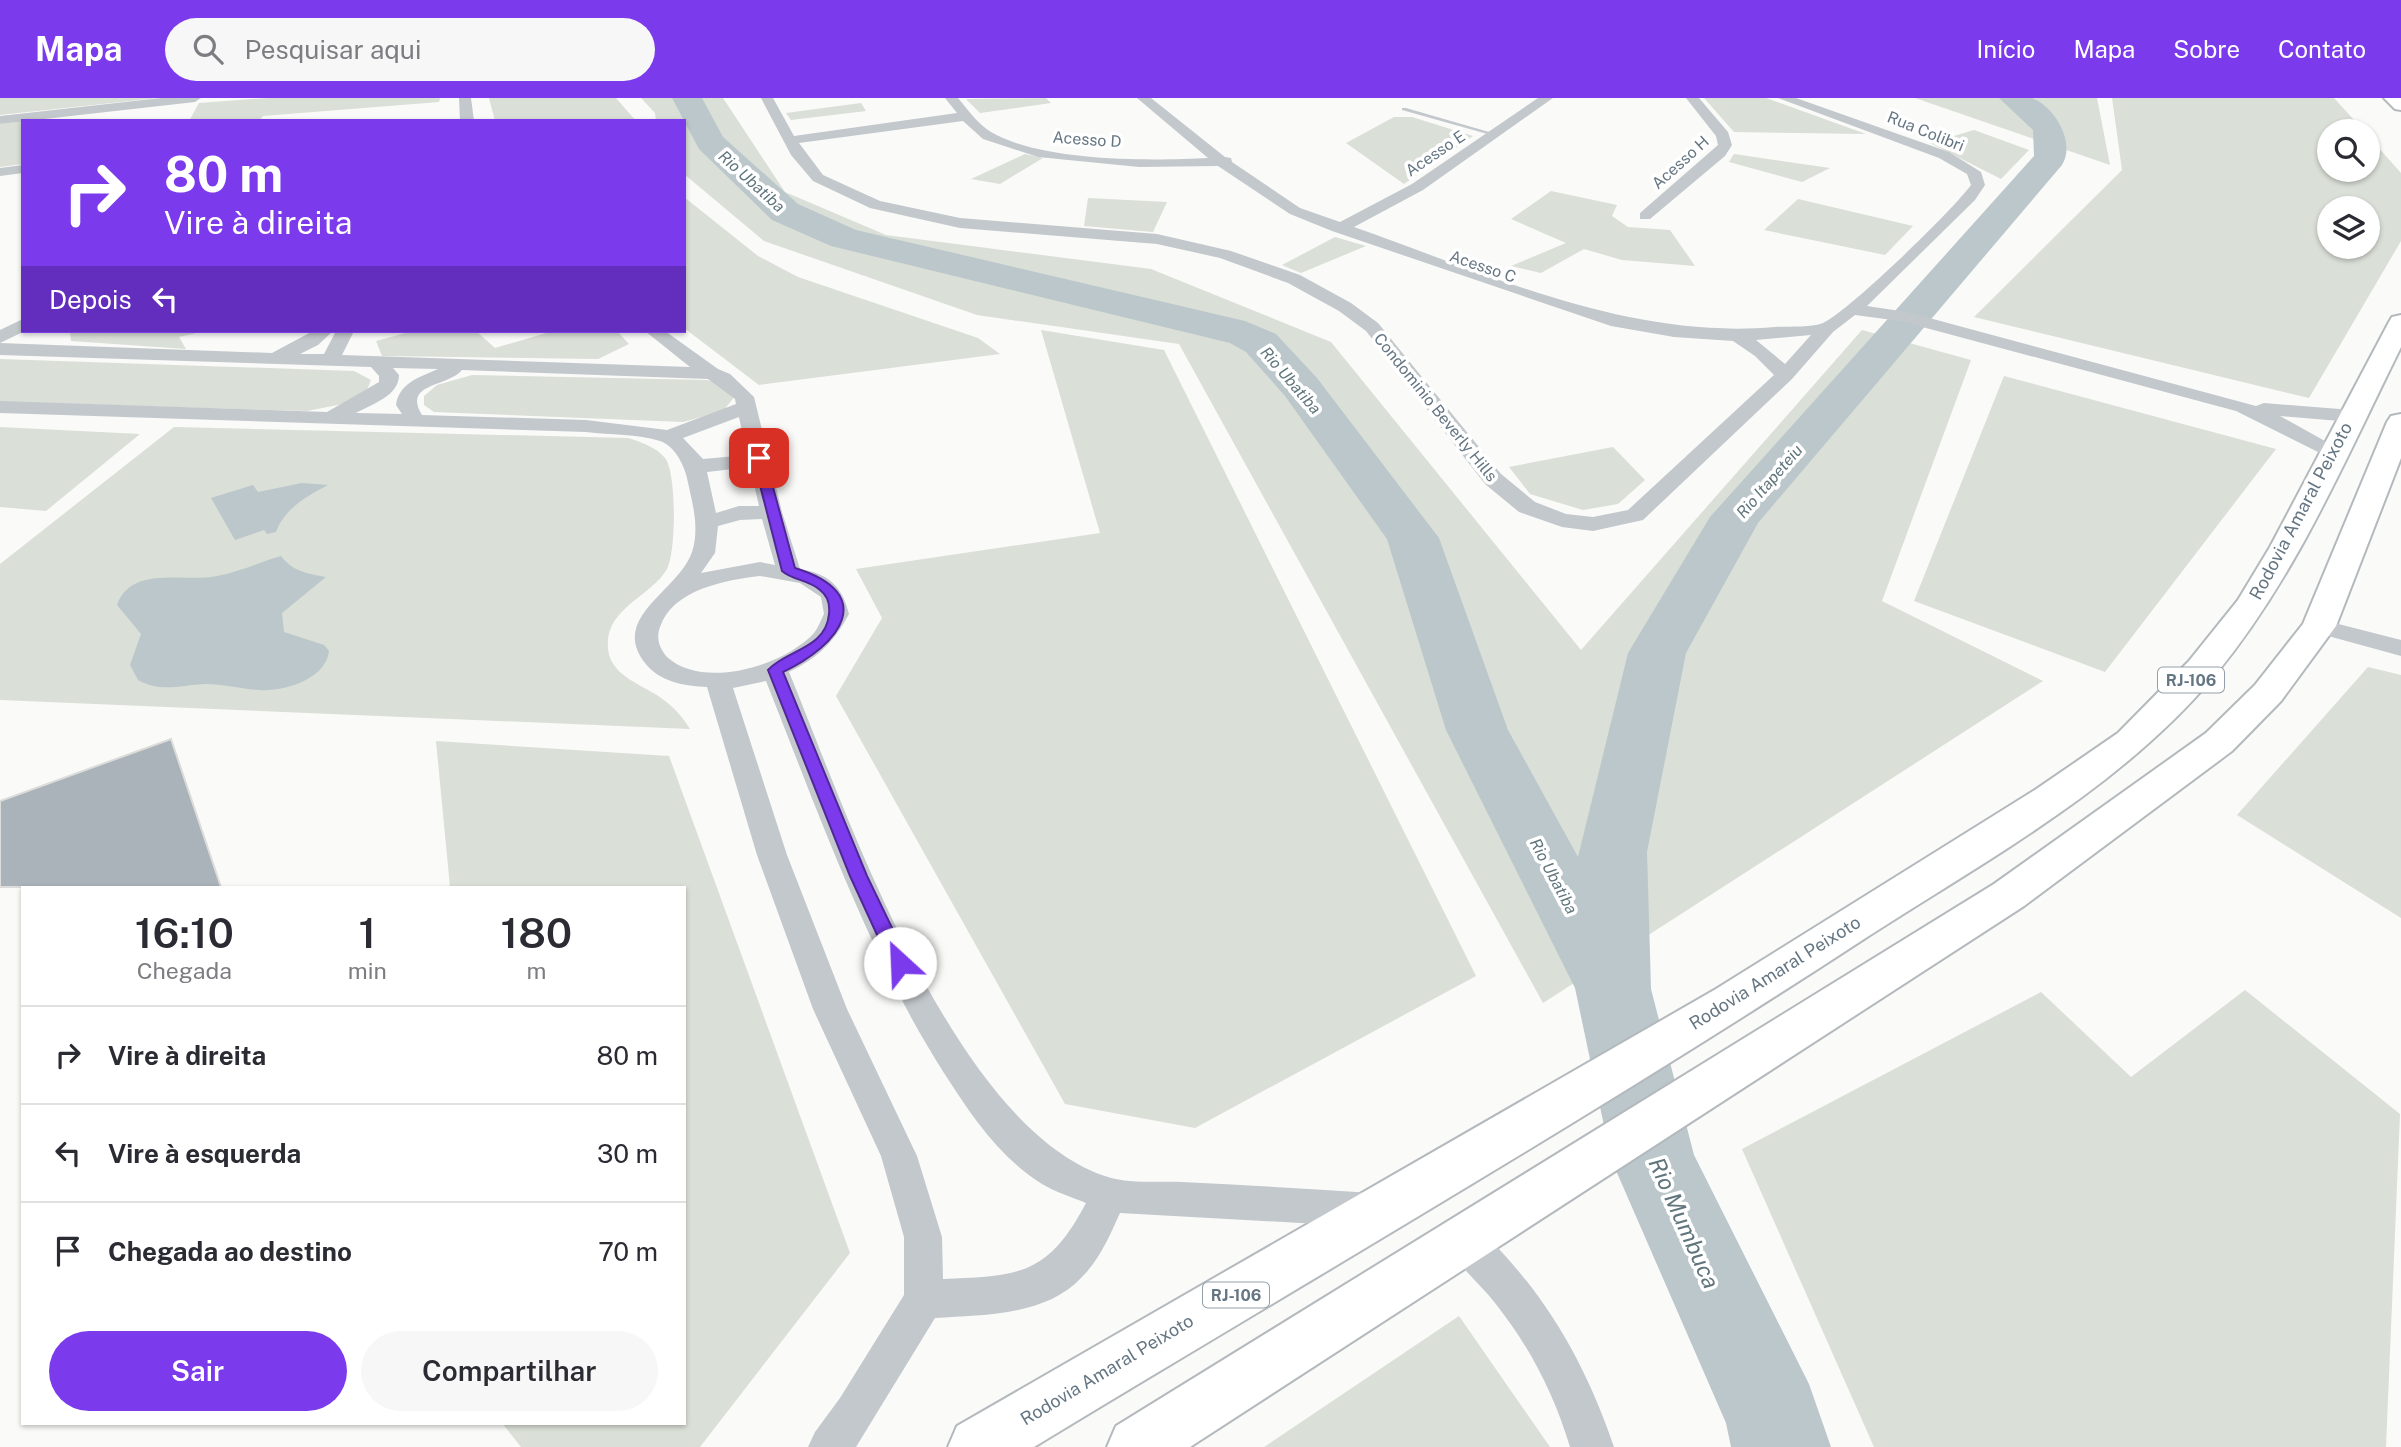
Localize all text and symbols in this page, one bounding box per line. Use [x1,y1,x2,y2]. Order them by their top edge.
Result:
search box [165,18,655,81]
text: Mapa [35,30,123,68]
icon: search [189,30,227,68]
text: Pesquisar aqui [245,34,421,65]
text: Início [1977,35,2035,63]
text: Mapa [2073,35,2135,63]
text: Sobre [2173,35,2240,63]
text: Contato [2278,35,2366,63]
street label: Rua Colibri [1885,107,1967,156]
map controls [2317,119,2380,259]
button: search [2317,119,2380,182]
street label: Acesso E [1402,127,1469,180]
street label: Acesso D [1052,128,1122,151]
street label: Acesso H [1648,132,1713,193]
text: 80 m [164,145,283,203]
icon: right [49,147,140,238]
water label: Rio Ubatiba [715,147,789,216]
button: layers [2317,196,2380,259]
text: Vire à direita [164,204,352,241]
street label: Acesso C [1447,246,1518,287]
icon: left [146,280,184,318]
text: Depois [49,284,132,315]
street label: Condominio Beverly Hills [1370,329,1501,485]
water label: Rio Ubatiba [1256,343,1325,418]
street label: Rodovia Amaral Peixoto [2245,418,2356,603]
pin [729,428,789,488]
icon: arrive [740,439,778,477]
water label: Rio Itapeteiu [1732,441,1806,522]
road number: RJ-106 [2158,667,2224,692]
water label: Rio Ubatiba [1526,835,1581,917]
text: 16:10 [135,908,234,957]
text: 1 [358,908,376,957]
text: 180 [501,908,572,957]
street label: Rodovia Amaral Peixoto [1685,911,1864,1034]
position arrow [863,926,937,1000]
text: Chegada [137,957,232,984]
text: min [348,957,387,984]
text: m [526,957,546,984]
icon: right [49,1036,87,1074]
text: Vire à direita [108,1040,266,1071]
text: 80 m [597,1040,658,1071]
icon: left [49,1134,87,1172]
text: Vire à esquerda [108,1138,301,1169]
text: 30 m [597,1138,658,1169]
water label: Rio Mumbuca [1644,1153,1725,1292]
icon: arrive [49,1232,87,1270]
text: Chegada ao destino [108,1236,352,1267]
text: 70 m [598,1236,658,1267]
road number: RJ-106 [1203,1282,1269,1308]
street label: Rodovia Amaral Peixoto [1017,1310,1197,1430]
button: Sair [49,1331,347,1411]
button: Compartilhar [361,1331,658,1411]

